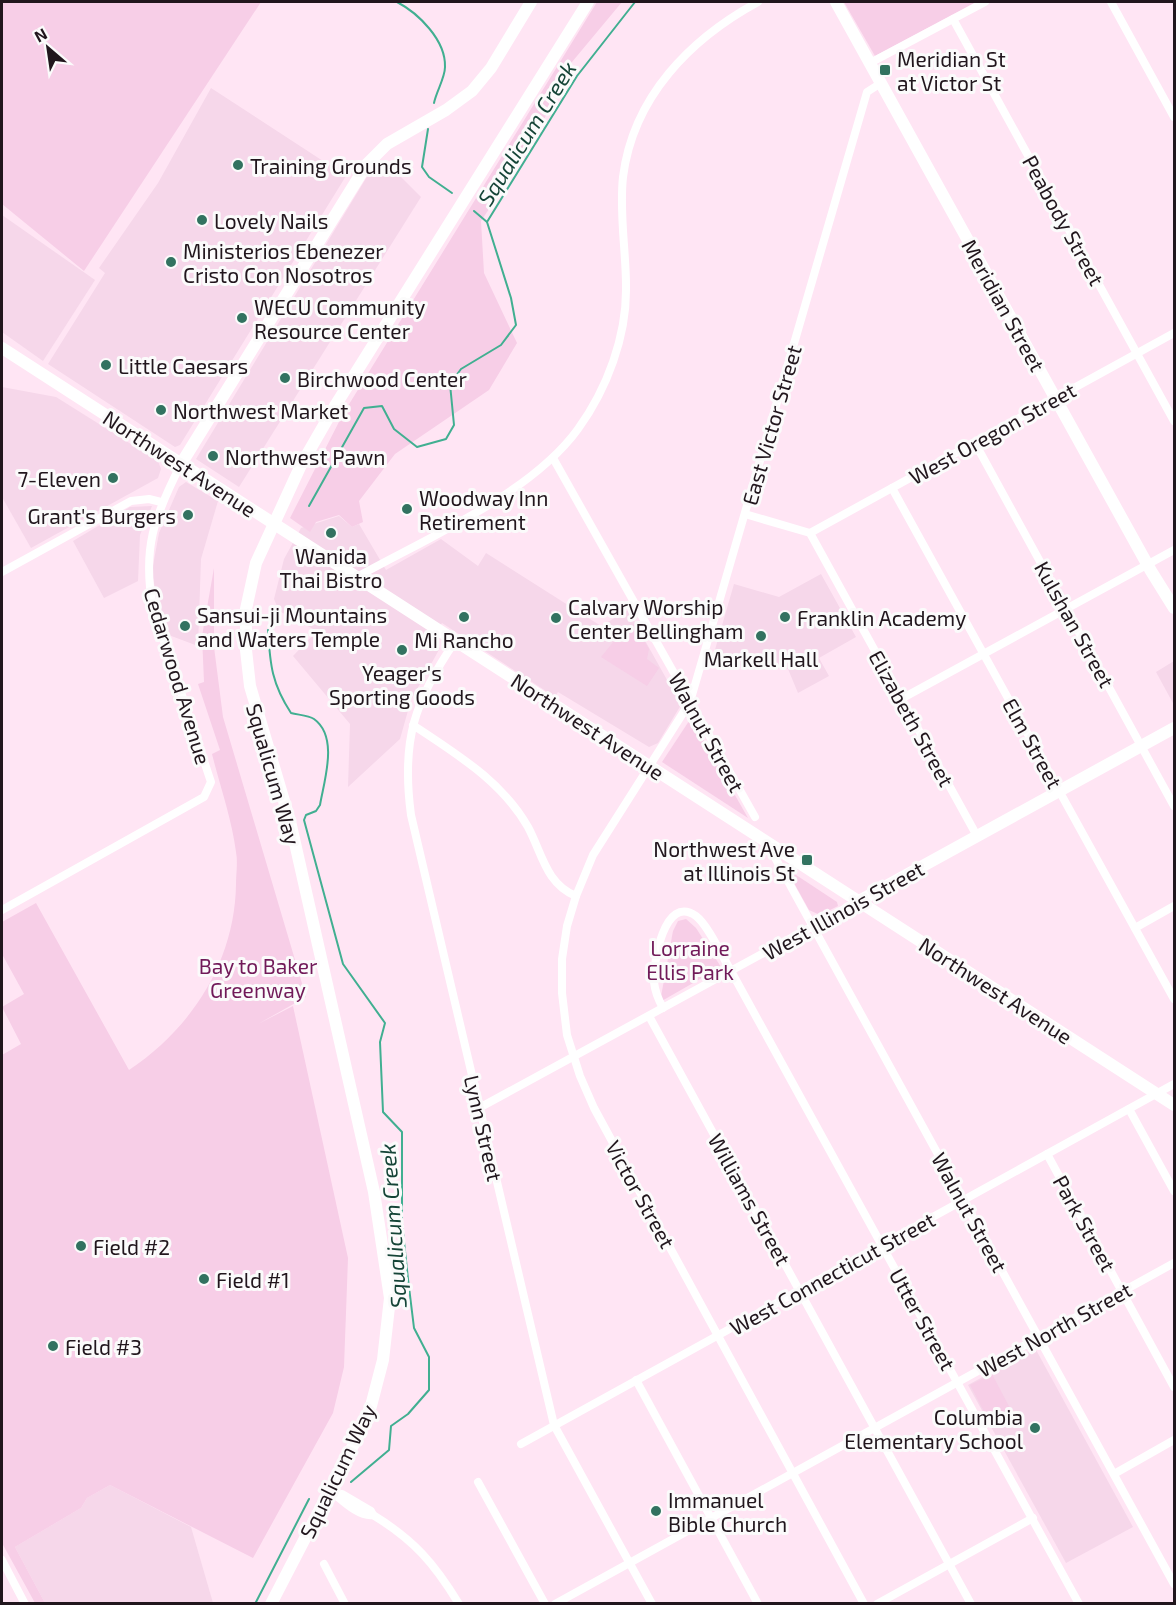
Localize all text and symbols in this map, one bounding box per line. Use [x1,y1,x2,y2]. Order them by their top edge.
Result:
north arrow [18,18,78,78]
text: N [31,23,50,46]
place label: Meridian St at Victor St [897,46,1006,95]
water label: Squalicum Creek [471,56,581,210]
marker: Meridian St at Victor St [878,63,892,77]
street label: Peabody Street [1018,151,1110,289]
place label: Training Grounds [250,153,412,178]
marker: Training Grounds [231,158,245,172]
place label: Lovely Nails [214,208,328,233]
marker: Lovely Nails [195,213,209,227]
street label: Meridian Street [957,235,1051,375]
place label: Ministerios Ebenezer Cristo Con Nosotros [183,238,384,287]
marker: Ministerios Ebenezer Cristo Con Nosotros [164,255,178,269]
place label: WECU Community Resource Center [254,294,425,343]
marker: WECU Community Resource Center [235,311,249,325]
street label: East Victor Street [736,342,806,508]
place label: Little Caesars [118,353,248,378]
marker: Little Caesars [99,358,113,372]
place label: Birchwood Center [297,366,467,391]
marker: Birchwood Center [278,371,292,385]
street label: West Oregon Street [904,377,1080,489]
place label: Northwest Market [173,398,348,423]
marker: Northwest Market [154,403,168,417]
street label: Northwest Avenue [99,404,261,522]
place label: Northwest Pawn [225,444,386,469]
marker: Northwest Pawn [206,449,220,463]
place label: 7-Eleven [18,466,101,491]
marker: 7-Eleven [106,471,120,485]
place label: Woodway Inn Retirement [419,485,548,534]
marker: Woodway Inn Retirement [400,502,414,516]
place label: Grant's Burgers [28,503,176,528]
marker: Grant's Burgers [181,508,195,522]
marker: Wanida Thai Bistro [324,526,338,540]
place label: Wanida Thai Bistro [280,543,382,592]
street label: Kulshan Street [1030,557,1120,691]
street label: Cedarwood Avenue [139,585,217,767]
place label: Calvary Worship Center Bellingham [568,594,743,643]
place label: Sansui-ji Mountains and Waters Temple [197,602,387,651]
place label: Franklin Academy [797,605,966,630]
marker: Mi Rancho [457,610,471,624]
marker: Franklin Academy [778,610,792,624]
marker: Calvary Worship Center Bellingham [549,611,563,625]
marker: Sansui-ji Mountains and Waters Temple [178,619,192,633]
place label: Mi Rancho [414,627,514,652]
marker: Markell Hall [754,629,768,643]
marker: Yeager's Sporting Goods [395,643,409,657]
street label: Elizabeth Street [864,645,960,791]
place label: Markell Hall [704,646,819,671]
place label: Yeager's Sporting Goods [329,660,475,709]
street label: Northwest Avenue [507,667,669,785]
street label: Walnut Street [664,668,750,796]
street label: Elm Street [998,693,1068,793]
street label: Squalicum Way [242,700,306,848]
place label: Northwest Ave at Illinois St [653,836,795,885]
marker: Northwest Ave at Illinois St [800,853,814,867]
street label: West Illinois Street [758,855,928,965]
street label: Northwest Avenue [915,931,1077,1049]
park label: Lorraine Ellis Park [646,935,734,984]
park label: Bay to Baker Greenway [199,953,318,1002]
street label: Lynn Street [460,1073,508,1183]
street label: Williams Street [704,1129,796,1269]
street label: Victor Street [601,1136,681,1252]
water label: Squalicum Creek [373,1143,411,1309]
street label: Walnut Street [927,1148,1013,1276]
street label: Park Street [1048,1171,1122,1275]
street label: West Connecticut Street [725,1206,939,1340]
place label: Field #2 [93,1234,170,1259]
marker: Field #2 [74,1239,88,1253]
street label: Utter Street [885,1264,961,1374]
place label: Field #1 [216,1267,290,1292]
marker: Field #1 [197,1272,211,1286]
street label: West North Street [972,1276,1136,1382]
place label: Field #3 [65,1334,142,1359]
marker: Field #3 [46,1339,60,1353]
street label: Squalicum Way [294,1400,380,1542]
place label: Columbia Elementary School [844,1404,1024,1453]
marker: Columbia Elementary School [1028,1421,1042,1435]
place label: Immanuel Bible Church [668,1487,787,1536]
marker: Immanuel Bible Church [649,1504,663,1518]

